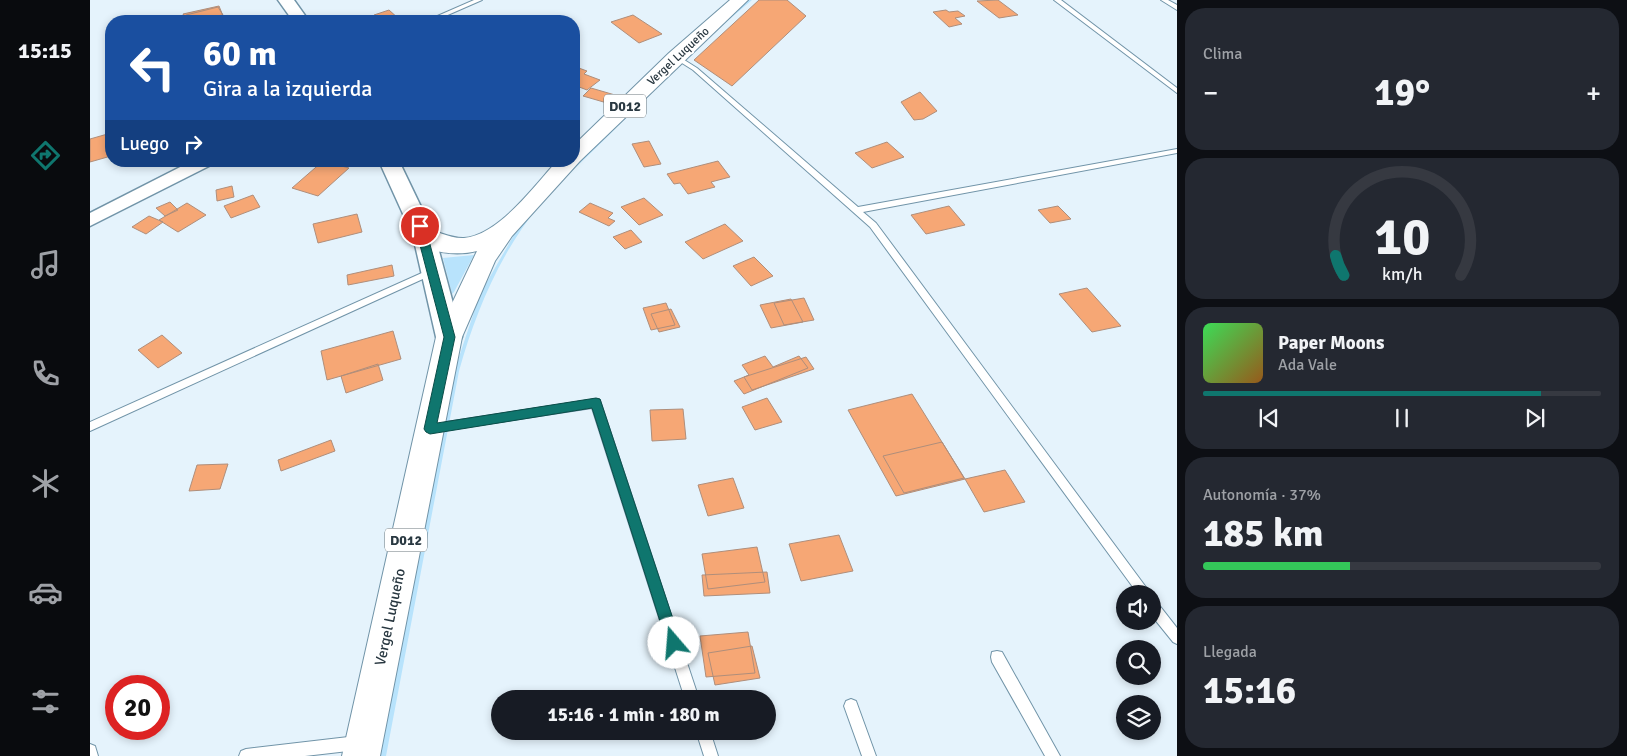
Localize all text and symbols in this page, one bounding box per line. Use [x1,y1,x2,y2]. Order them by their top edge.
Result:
street label: Vergel Luqueño [644,24,712,89]
text: 60 m [203,32,277,75]
icon: left [120,35,185,100]
text: 15:15 [18,37,72,64]
text: Clima [1203,44,1242,64]
text: 19° [1374,69,1430,116]
text: Gira a la izquierda [203,75,372,102]
text: − [1203,76,1218,110]
text: + [1586,76,1601,110]
road number: D012 [604,94,646,118]
icon: right [179,130,207,158]
text: Luego [120,132,169,156]
icon: directions [28,138,63,173]
pin [399,205,441,247]
text: 10 [1374,205,1430,269]
icon: arrive [406,212,434,240]
icon: music [28,247,63,282]
text: km/h [1382,263,1422,285]
text: Paper Moons [1278,331,1384,355]
text: Ada Vale [1278,355,1337,375]
icon: phone [28,356,63,391]
icon: previous [1255,404,1283,432]
icon: pause [1388,404,1416,432]
icon: next [1521,404,1549,432]
icon: climate [28,466,63,501]
text: Autonomía · 37% [1203,485,1321,505]
text: 185 km [1203,510,1324,557]
road number: D012 [385,528,427,552]
street label: Vergel Luqueño [371,566,409,667]
icon: car [28,575,63,610]
map controls [1116,585,1161,740]
button: sound [1116,585,1161,630]
position arrow [647,616,699,668]
button: search [1116,640,1161,685]
text: Llegada [1203,642,1257,662]
text: 15:16 [1203,667,1296,714]
speed limit sign: 20 [105,675,170,740]
icon: filters [28,684,63,719]
button: layers [1116,695,1161,740]
text: 15:16 · 1 min · 180 m [547,703,720,727]

